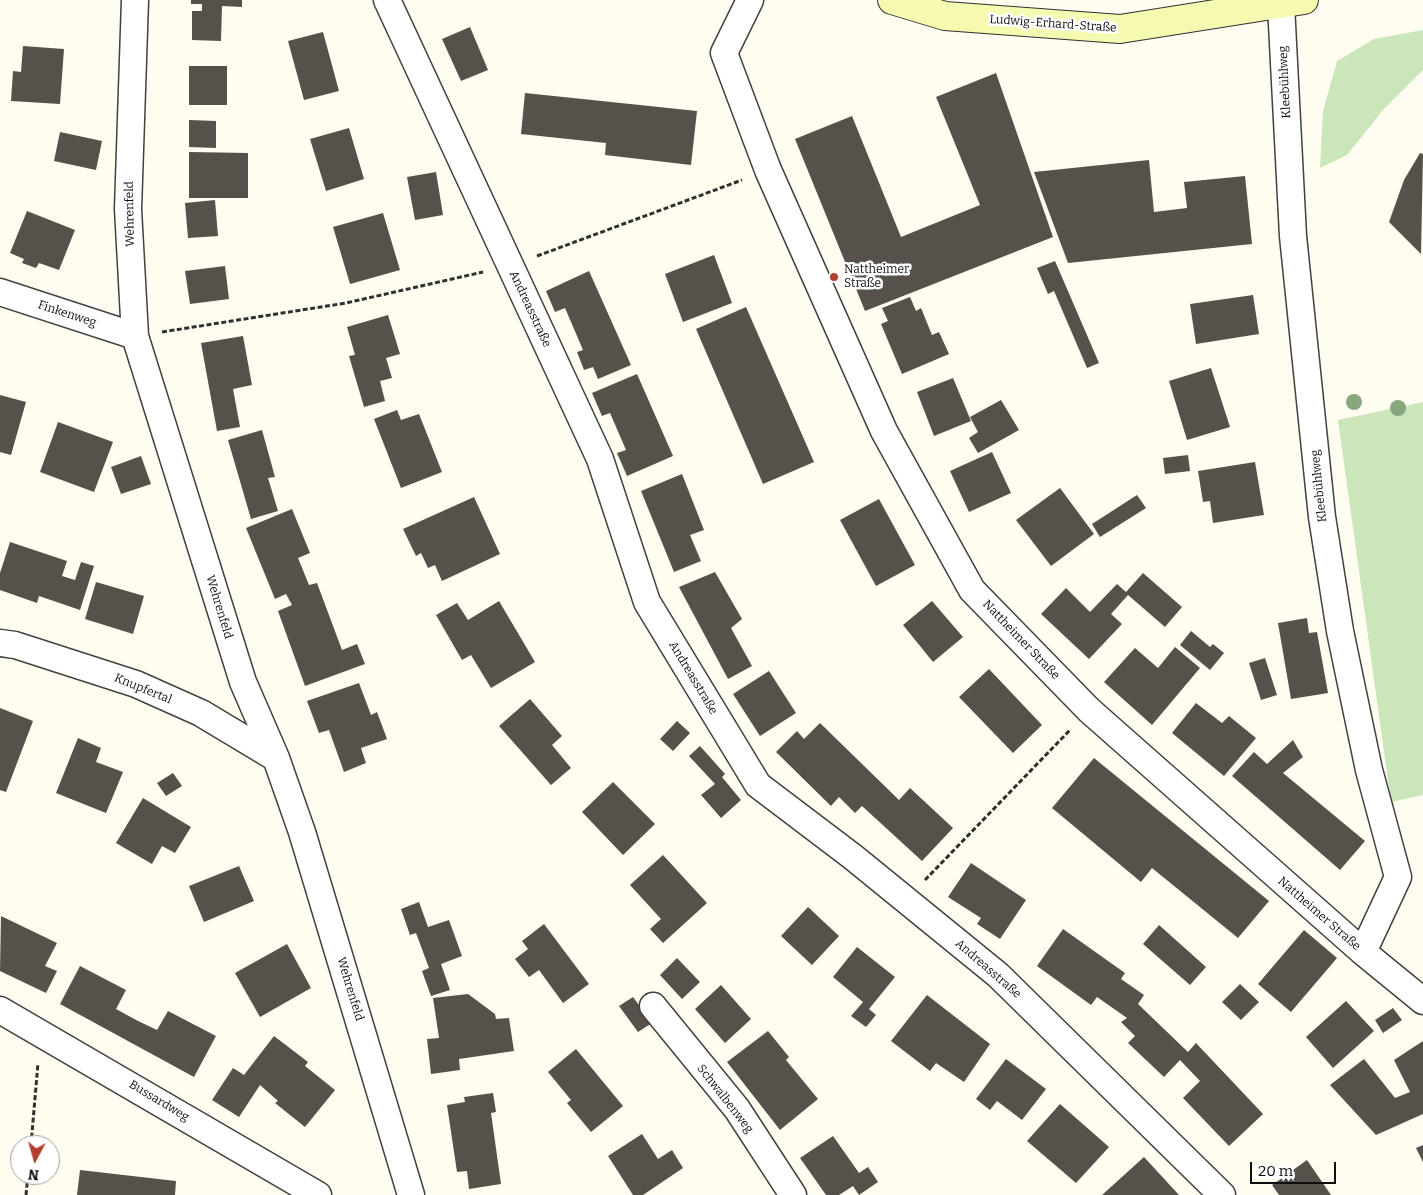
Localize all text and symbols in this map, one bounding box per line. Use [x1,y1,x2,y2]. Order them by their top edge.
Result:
street label: Ludwig-Erhard-Straße [989,12,1117,36]
street label: Kleebühlweg [1276,45,1294,119]
street label: Wehrenfeld [122,181,138,247]
place label: Nattheimer Straße [844,263,909,291]
street label: Andreasstraße [506,268,554,350]
marker: Nattheimer Straße [828,271,840,283]
street label: Finkenweg [36,298,98,330]
street label: Kleebühlweg [1308,449,1330,523]
street label: Wehrenfeld [202,573,236,641]
street label: Nattheimer Straße [979,597,1063,683]
street label: Andreasstraße [666,639,720,717]
street label: Knupfertal [112,671,174,707]
street label: Nattheimer Straße [1275,874,1363,954]
street label: Andreasstraße [952,936,1024,1002]
street label: Wehrenfeld [333,955,367,1023]
street label: Schwalbenweg [694,1062,756,1136]
street label: Bussardweg [126,1077,192,1125]
north arrow [10,1135,60,1185]
scale bar [1253,1152,1339,1184]
text: 20 m [1258,1162,1293,1180]
text: N [27,1165,40,1183]

